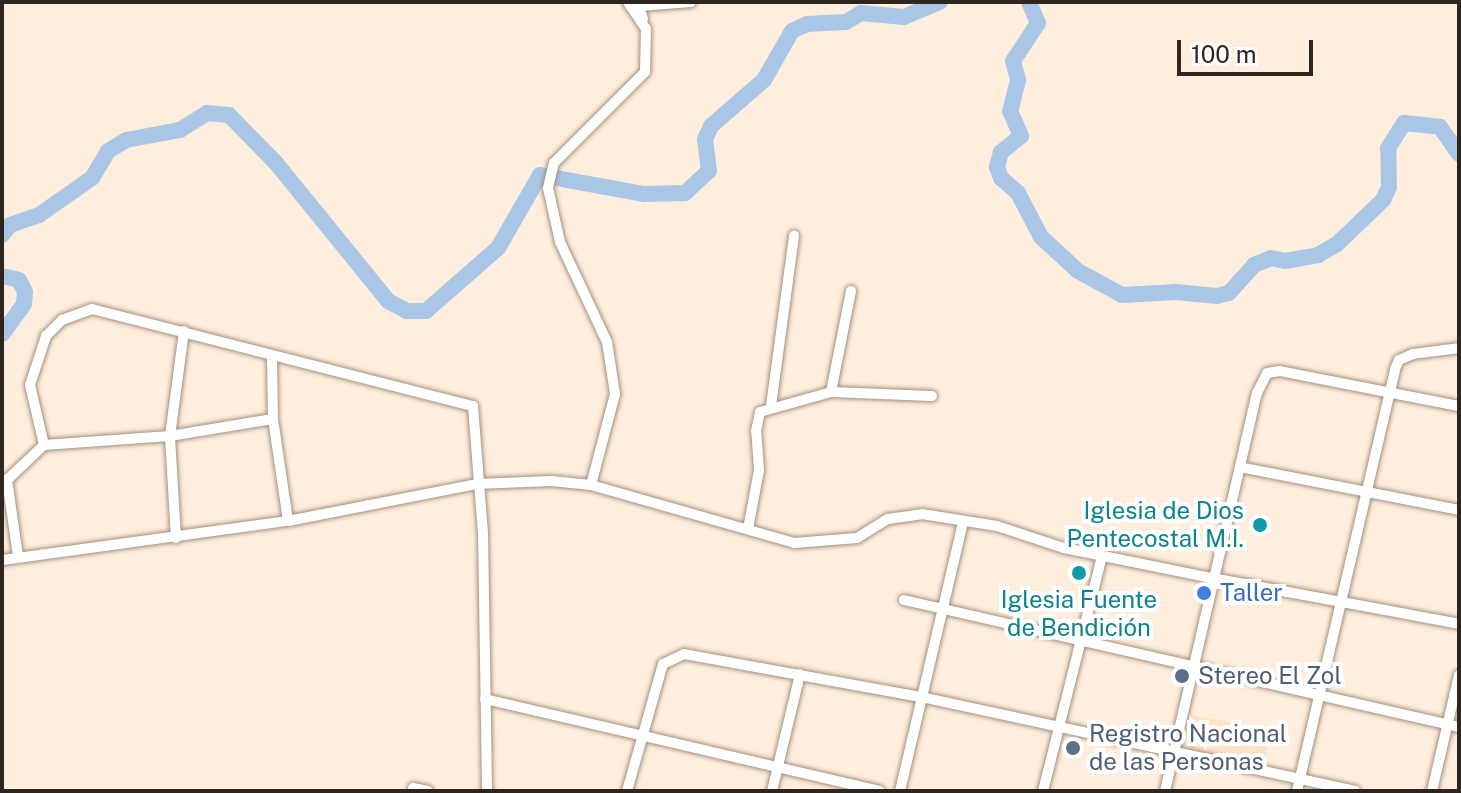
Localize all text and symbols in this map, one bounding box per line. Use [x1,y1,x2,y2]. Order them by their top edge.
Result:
scale bar [1181,24,1317,74]
text: 100 m [1191,40,1257,68]
place label: Iglesia de Dios Pentecostal M.I. [1067,497,1244,553]
marker: Iglesia de Dios Pentecostal M.I. [1251,516,1269,534]
marker: Iglesia Fuente de Bendición [1070,564,1088,582]
place label: Taller [1220,579,1283,607]
marker: Taller [1195,584,1213,602]
place label: Iglesia Fuente de Bendición [1001,586,1157,642]
place label: Stereo El Zol [1198,662,1342,690]
marker: Stereo El Zol [1173,667,1191,685]
place label: Registro Nacional de las Personas [1089,720,1287,776]
marker: Registro Nacional de las Personas [1064,739,1082,757]

